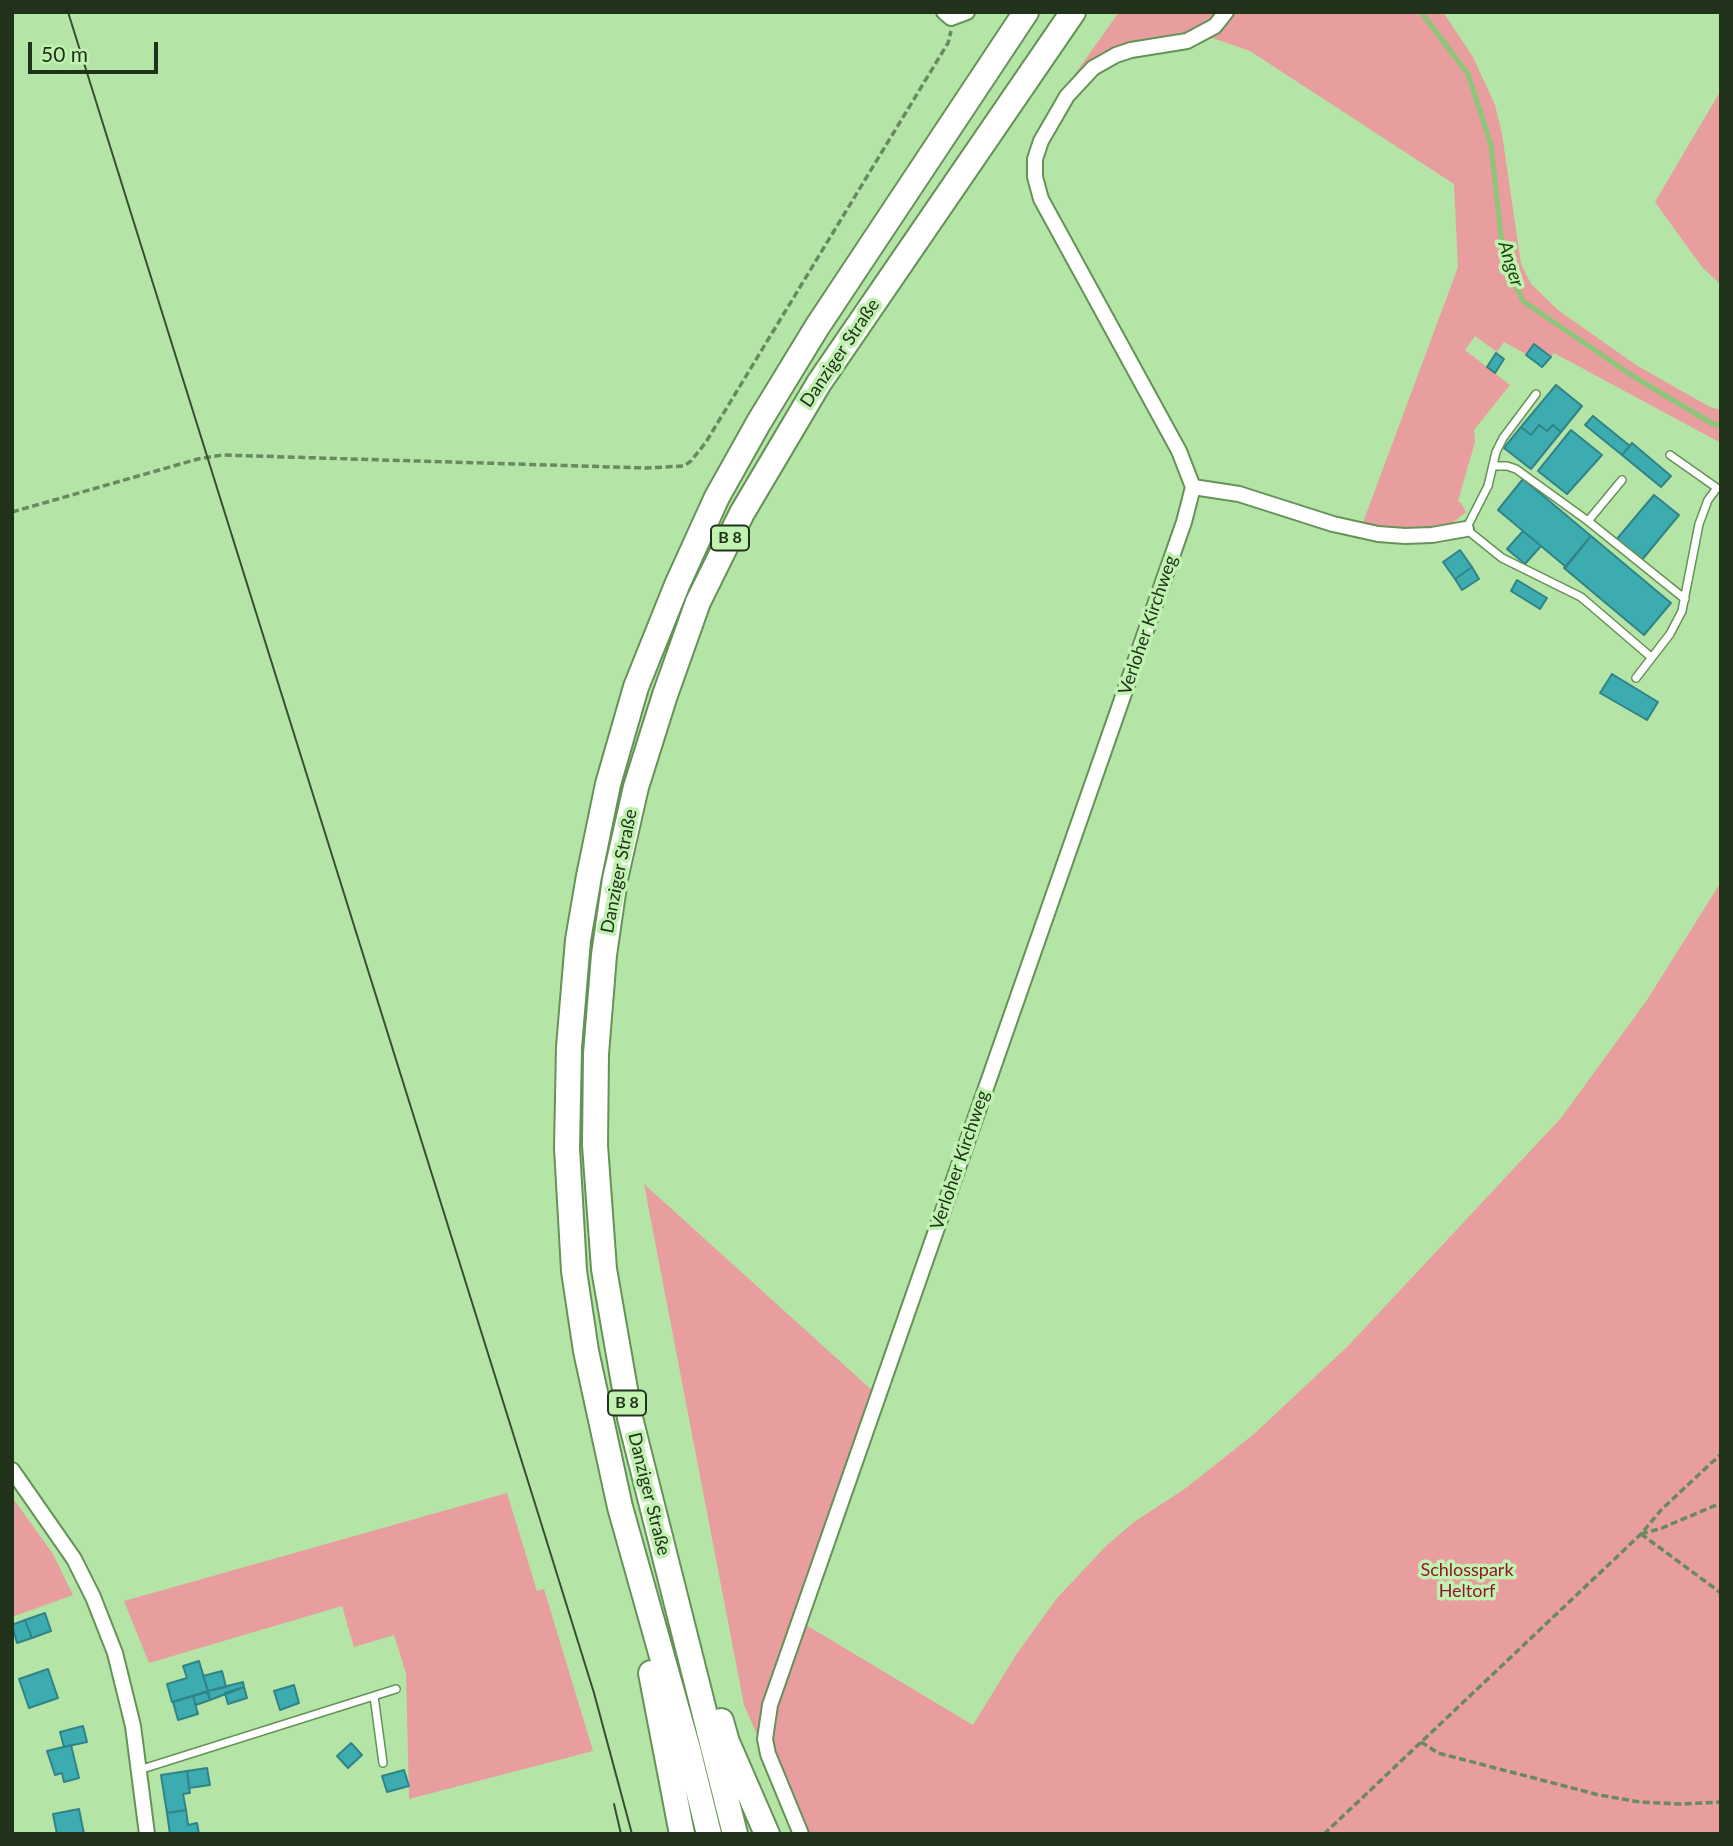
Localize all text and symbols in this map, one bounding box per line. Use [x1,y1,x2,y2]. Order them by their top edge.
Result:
scale bar [32,28,161,72]
text: 50 m [41,41,88,66]
water label: Anger [1493,238,1529,290]
street label: Danziger Straße [796,295,884,411]
road number: B 8 [711,526,749,551]
street label: Verloher Kirchweg [1114,552,1182,698]
street label: Danziger Straße [596,807,642,935]
street label: Verloher Kirchweg [926,1087,994,1233]
road number: B 8 [608,1390,646,1415]
street label: Danziger Straße [623,1430,675,1558]
park label: Schlosspark Heltorf [1420,1559,1514,1602]

